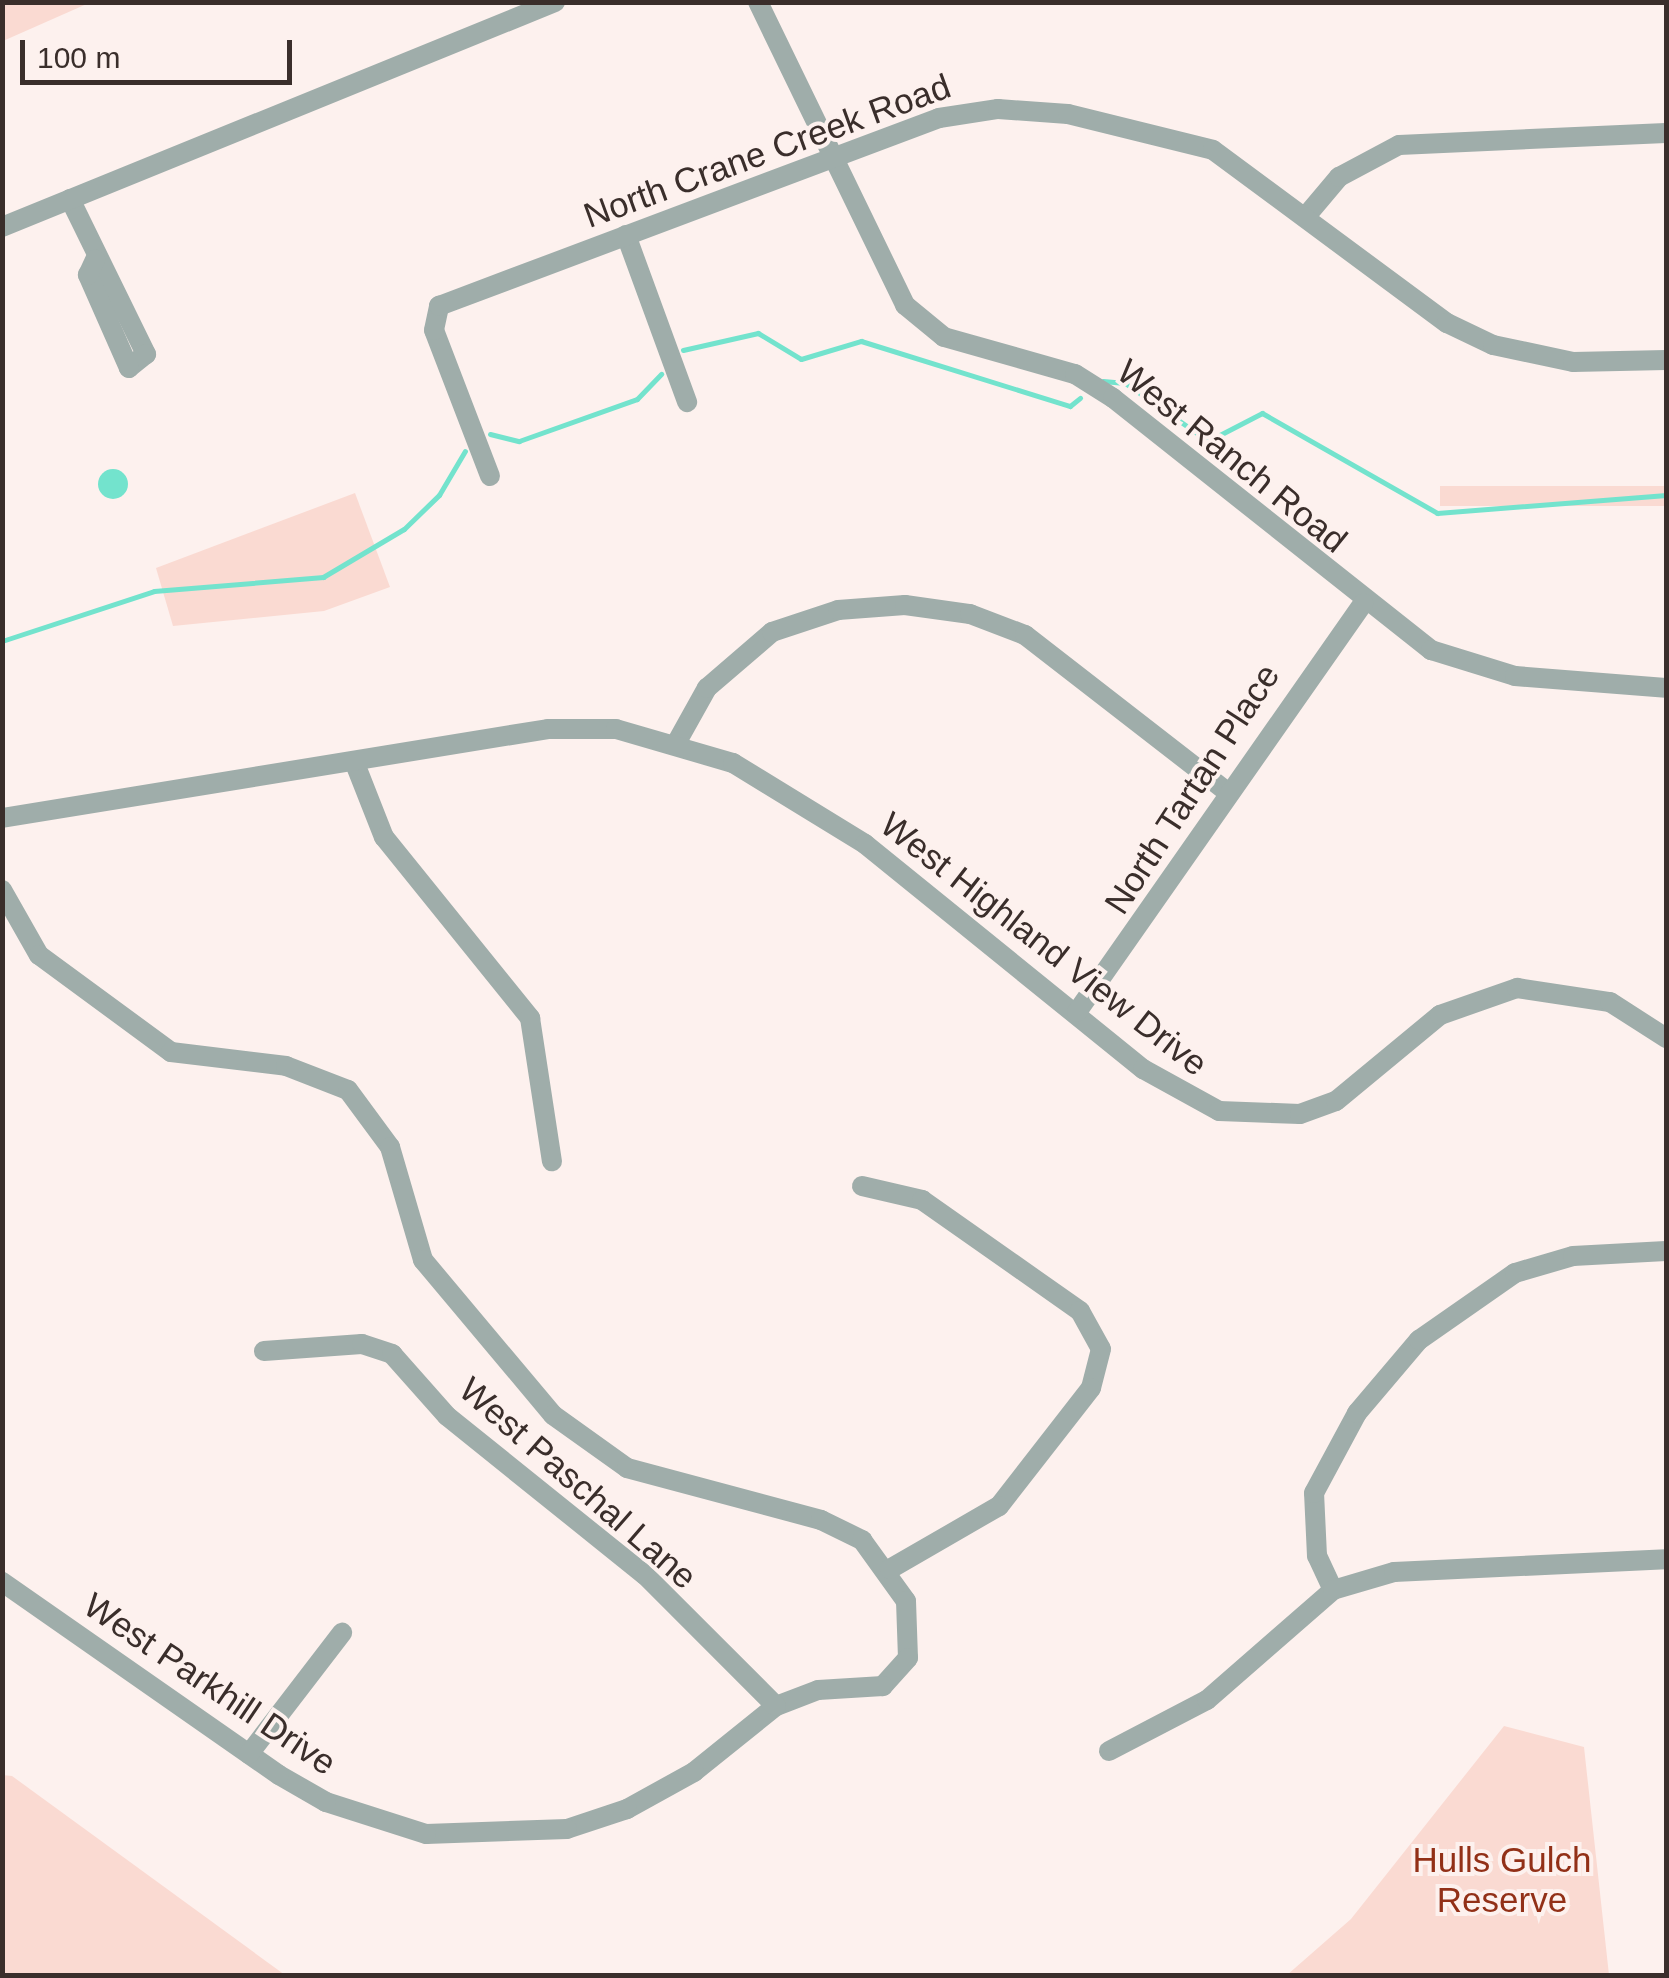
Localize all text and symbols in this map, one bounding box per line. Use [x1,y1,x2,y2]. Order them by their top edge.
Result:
scale bar [25,20,298,82]
text: 100 m [37,41,120,74]
street label: North Crane Creek Road [578,65,956,237]
street label: West Ranch Road [1109,351,1355,561]
street label: North Tartan Place [1095,656,1289,922]
street label: West Highland View Drive [872,803,1216,1085]
street label: West Paschal Lane [451,1368,705,1598]
street label: West Parkhill Drive [76,1584,344,1784]
park label: Hulls Gulch Reserve [1413,1839,1591,1921]

